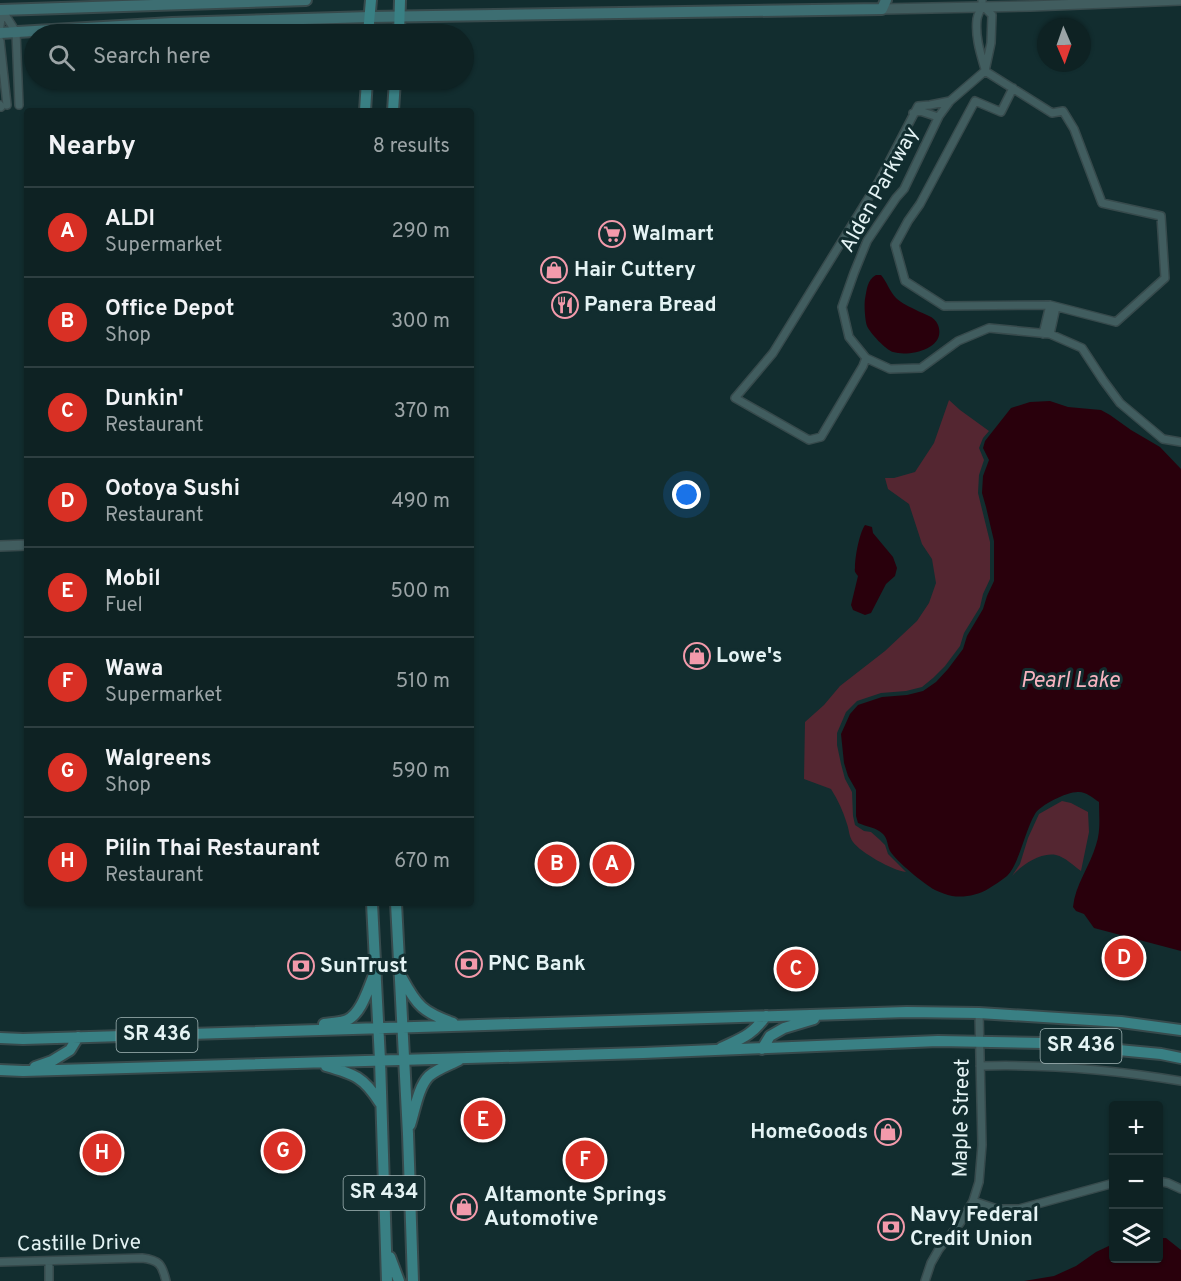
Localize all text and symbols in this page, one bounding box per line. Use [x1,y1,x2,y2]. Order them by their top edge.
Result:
north arrow [1037,18,1091,72]
search box [24,24,474,90]
icon: search [45,41,78,74]
text: Search here [93,44,211,71]
street label: Alden Parkway [834,122,926,258]
text: Nearby [48,131,136,164]
text: 8 results [373,134,450,160]
text: ALDI [105,206,155,233]
text: A [60,219,75,245]
text: 290 m [392,219,450,245]
supermarket icon: Walmart [597,219,627,249]
place label: Walmart [632,221,714,248]
text: Supermarket [105,233,222,259]
shop icon: Hair Cuttery [539,255,569,285]
place label: Hair Cuttery [574,257,696,284]
restaurant icon: Panera Bread [550,290,580,320]
place label: Panera Bread [584,292,717,319]
text: Office Depot [105,296,234,323]
text: B [61,309,74,335]
text: 300 m [391,309,450,335]
text: Shop [105,323,151,349]
text: Dunkin' [105,386,184,413]
text: C [61,399,74,425]
text: 370 m [394,399,450,425]
text: Restaurant [105,413,204,439]
text: Ootoya Sushi [105,476,240,503]
your location [672,480,701,509]
text: D [60,489,75,515]
text: 490 m [392,489,450,515]
text: Restaurant [105,503,204,529]
text: Mobil [105,566,161,593]
text: E [61,579,74,605]
text: 500 m [390,579,450,605]
text: Fuel [105,593,143,619]
shop icon: Lowe's [682,641,712,671]
place label: Lowe's [716,643,782,670]
text: Wawa [105,656,163,683]
water label: Pearl Lake [1020,668,1120,695]
text: F [62,669,73,695]
text: 510 m [396,669,450,695]
text: Supermarket [105,683,222,709]
text: Walgreens [105,746,212,773]
text: G [61,759,74,785]
text: 590 m [392,759,450,785]
text: Shop [105,773,151,799]
text: Pilin Thai Restaurant [105,836,320,863]
pin: B [538,842,576,886]
pin: A [592,842,632,886]
text: H [60,849,75,875]
text: 670 m [394,849,450,875]
text: Restaurant [105,863,204,889]
pin: D [1104,936,1144,980]
pin: C [776,946,816,992]
bank icon: PNC Bank [454,949,484,979]
bank icon: SunTrust [286,951,316,981]
place label: PNC Bank [488,951,586,978]
place label: SunTrust [320,953,407,980]
road number: SR 436 [116,1018,198,1052]
road number: SR 436 [1040,1029,1122,1063]
street label: Maple Street [947,1058,977,1178]
pin: E [464,1098,502,1142]
map controls [1109,1101,1163,1263]
button: + [1109,1101,1163,1155]
shop icon: HomeGoods [873,1117,903,1147]
place label: HomeGoods [750,1119,868,1146]
pin: G [264,1128,302,1174]
pin: H [82,1130,122,1176]
pin: F [566,1138,604,1182]
button: − [1109,1155,1163,1209]
road number: SR 434 [344,1176,424,1210]
place label: Altamonte Springs Automotive [484,1182,667,1233]
shop icon: Altamonte Springs Automotive [449,1192,479,1222]
place label: Navy Federal Credit Union [910,1202,1039,1253]
button: layers [1109,1209,1163,1263]
bank icon: Navy Federal Credit Union [876,1212,906,1242]
street label: Castille Drive [17,1229,141,1259]

